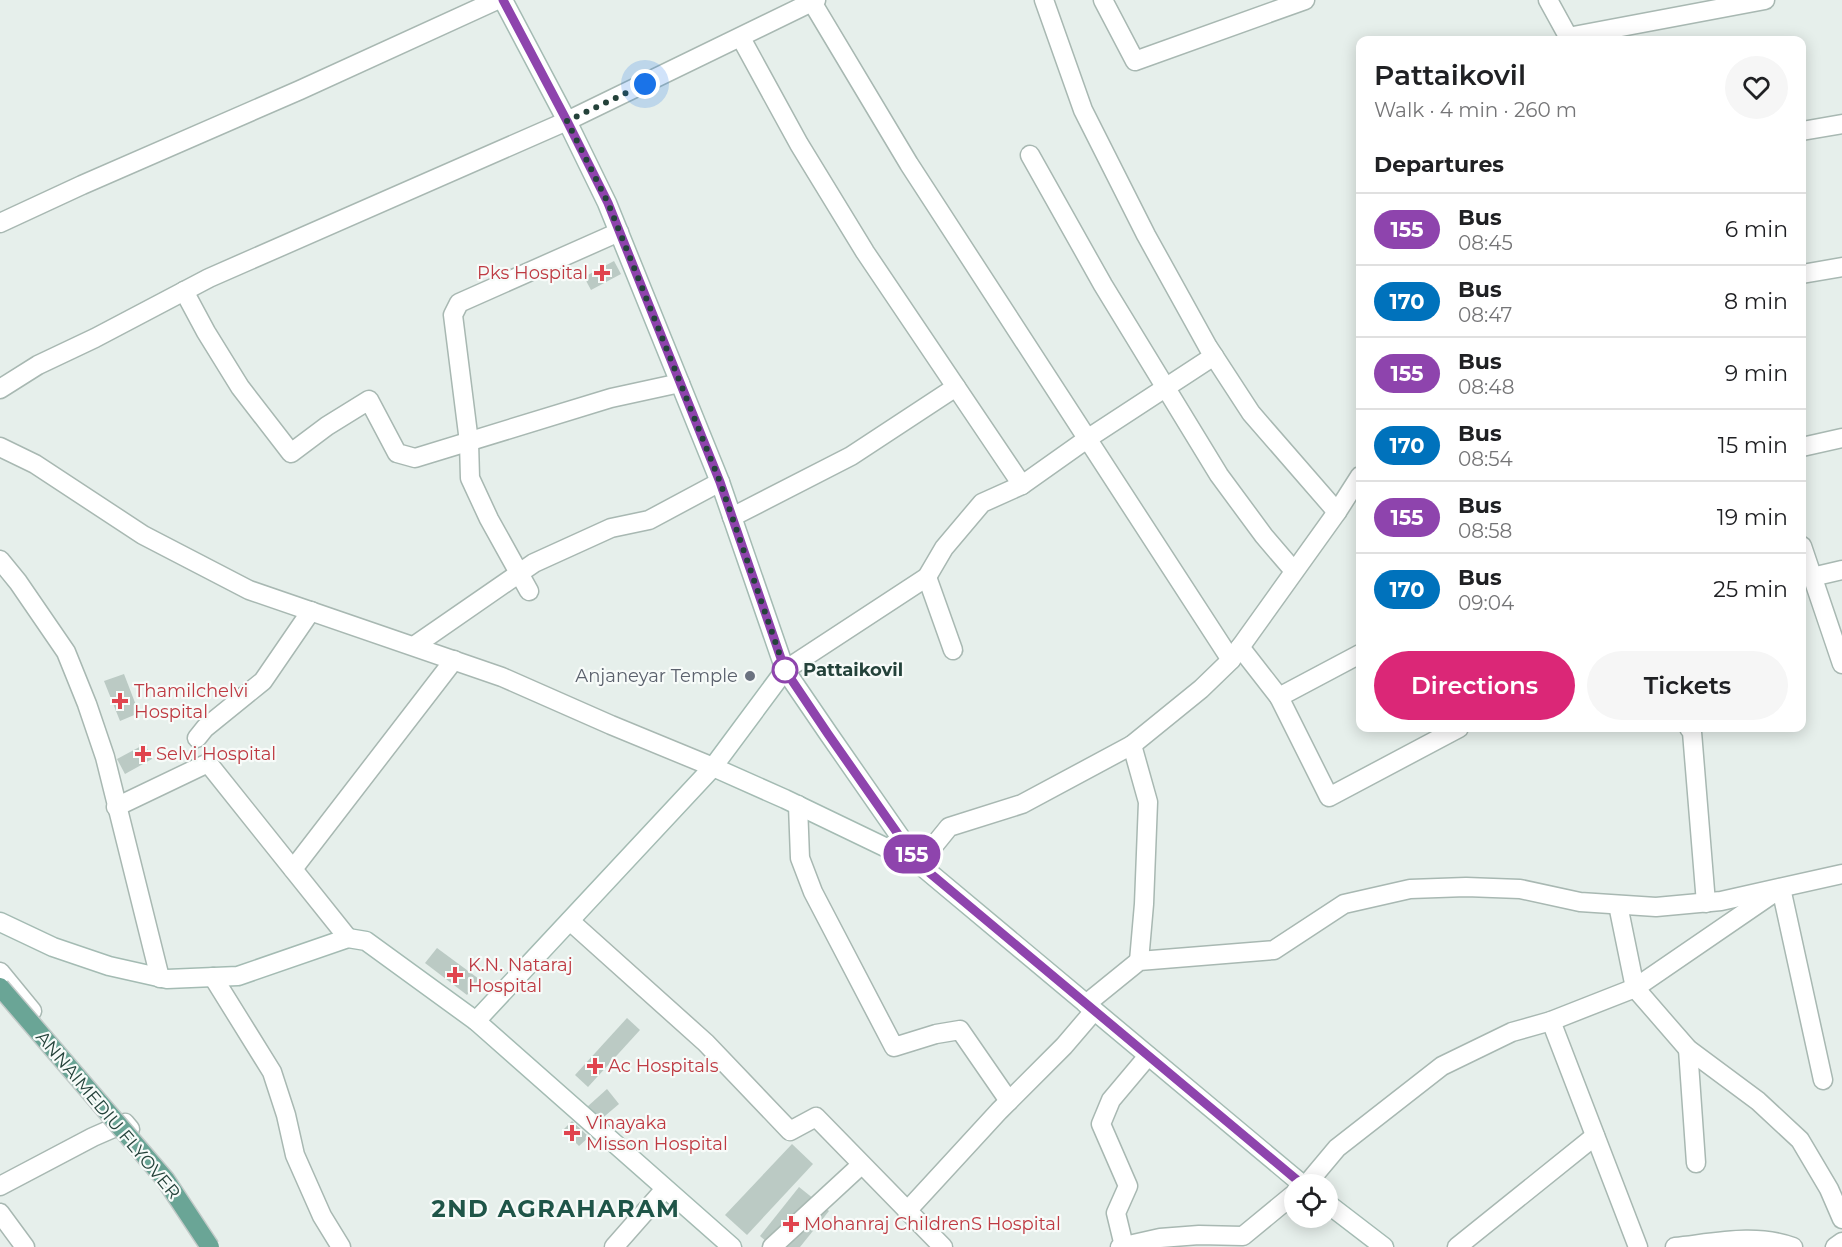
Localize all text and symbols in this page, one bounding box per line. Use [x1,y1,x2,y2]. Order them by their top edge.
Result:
button: heart [1725,56,1788,119]
text: Pattaikovil [1374,58,1526,92]
your location [630,69,660,99]
text: Walk · 4 min · 260 m [1374,98,1577,122]
text: Departures [1374,151,1504,178]
text: Bus [1458,204,1502,231]
text: 6 min [1725,216,1788,243]
text: 155 [1390,217,1424,242]
text: 08:45 [1458,231,1513,255]
place label: Pks Hospital [477,262,588,284]
marker: Pks Hospital [593,264,611,282]
text: Bus [1458,276,1502,303]
text: 8 min [1724,288,1788,315]
text: 170 [1389,289,1425,314]
text: 08:47 [1458,303,1512,327]
text: Bus [1458,348,1502,375]
text: 9 min [1725,360,1788,387]
text: 155 [1390,361,1424,386]
text: 08:48 [1458,375,1514,399]
text: Bus [1458,420,1502,447]
text: 15 min [1718,432,1788,459]
text: 170 [1389,433,1425,458]
text: 08:54 [1458,447,1513,471]
text: Bus [1458,492,1502,519]
text: 19 min [1717,504,1788,531]
text: 155 [1390,505,1424,530]
text: 08:58 [1458,519,1512,543]
text: Bus [1458,564,1502,591]
text: 25 min [1713,576,1788,603]
text: 170 [1389,577,1425,602]
text: 09:04 [1458,591,1514,615]
button: Directions [1374,651,1575,720]
button: Tickets [1587,651,1788,720]
marker: Pattaikovil [772,657,798,683]
place label: Pattaikovil [803,659,903,681]
place label: Anjaneyar Temple [575,665,738,687]
marker: Anjaneyar Temple [743,669,757,683]
place label: Thamilchelvi Hospital [134,680,248,723]
marker: Thamilchelvi Hospital [111,692,129,710]
place label: Selvi Hospital [156,743,276,765]
marker: Selvi Hospital [134,745,152,763]
line badge: 155 [878,834,946,874]
text: 155 [895,842,929,867]
place label: K.N. Nataraj Hospital [468,954,573,997]
marker: K.N. Nataraj Hospital [446,966,464,984]
street label: ANNAIMEDIU FLYOVER [31,1026,185,1204]
place label: Ac Hospitals [608,1055,719,1077]
marker: Ac Hospitals [586,1057,604,1075]
place label: Vinayaka Misson Hospital [586,1112,728,1155]
marker: Vinayaka Misson Hospital [563,1124,581,1142]
map controls [1284,1174,1338,1228]
button: locate [1284,1174,1338,1228]
district label: 2ND AGRAHARAM [431,1194,681,1223]
place label: Mohanraj ChildrenS Hospital [804,1213,1061,1235]
marker: Mohanraj ChildrenS Hospital [782,1215,800,1233]

